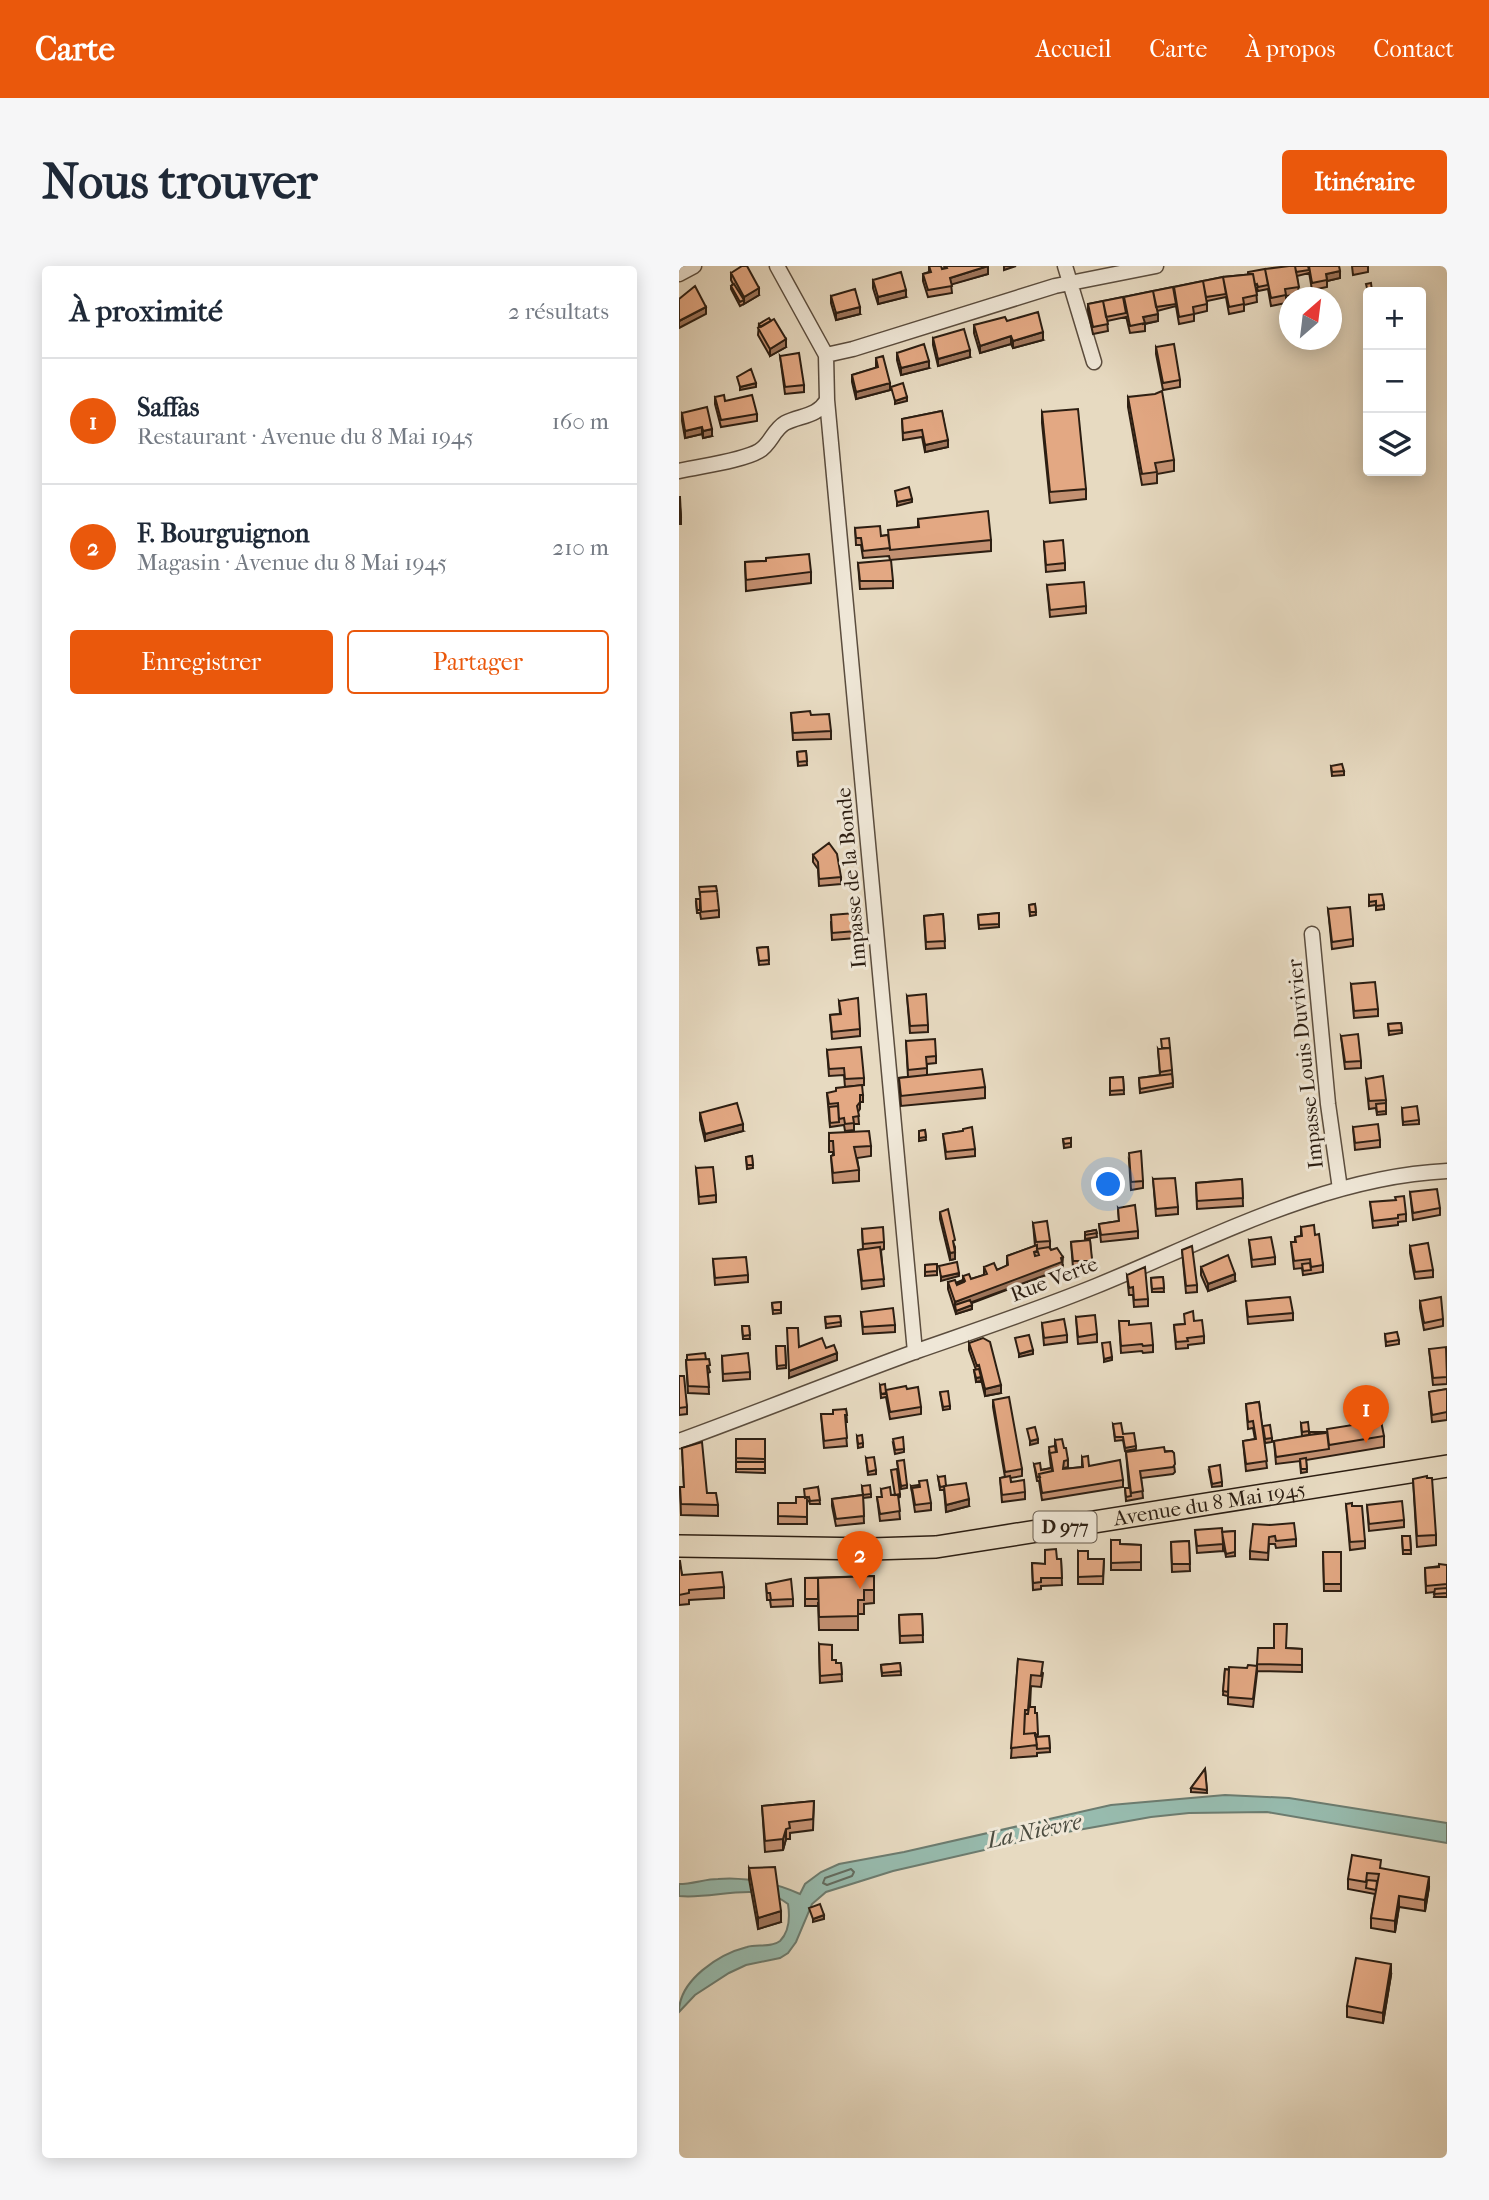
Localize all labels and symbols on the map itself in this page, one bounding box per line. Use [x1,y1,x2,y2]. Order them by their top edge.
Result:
north arrow [1279,287,1342,350]
street label: Impasse de la Bonde [831,787,871,969]
street label: Impasse Louis Duvivier [1282,958,1328,1170]
your location [1091,1167,1125,1201]
street label: Rue Verte [1007,1251,1101,1307]
pin: 1 [1343,1385,1389,1443]
street label: Avenue du 8 Mai 1945 [1111,1477,1307,1531]
road number: D 977 [1033,1512,1097,1542]
pin: 2 [837,1531,883,1589]
water label: La Nièvre [982,1808,1085,1855]

